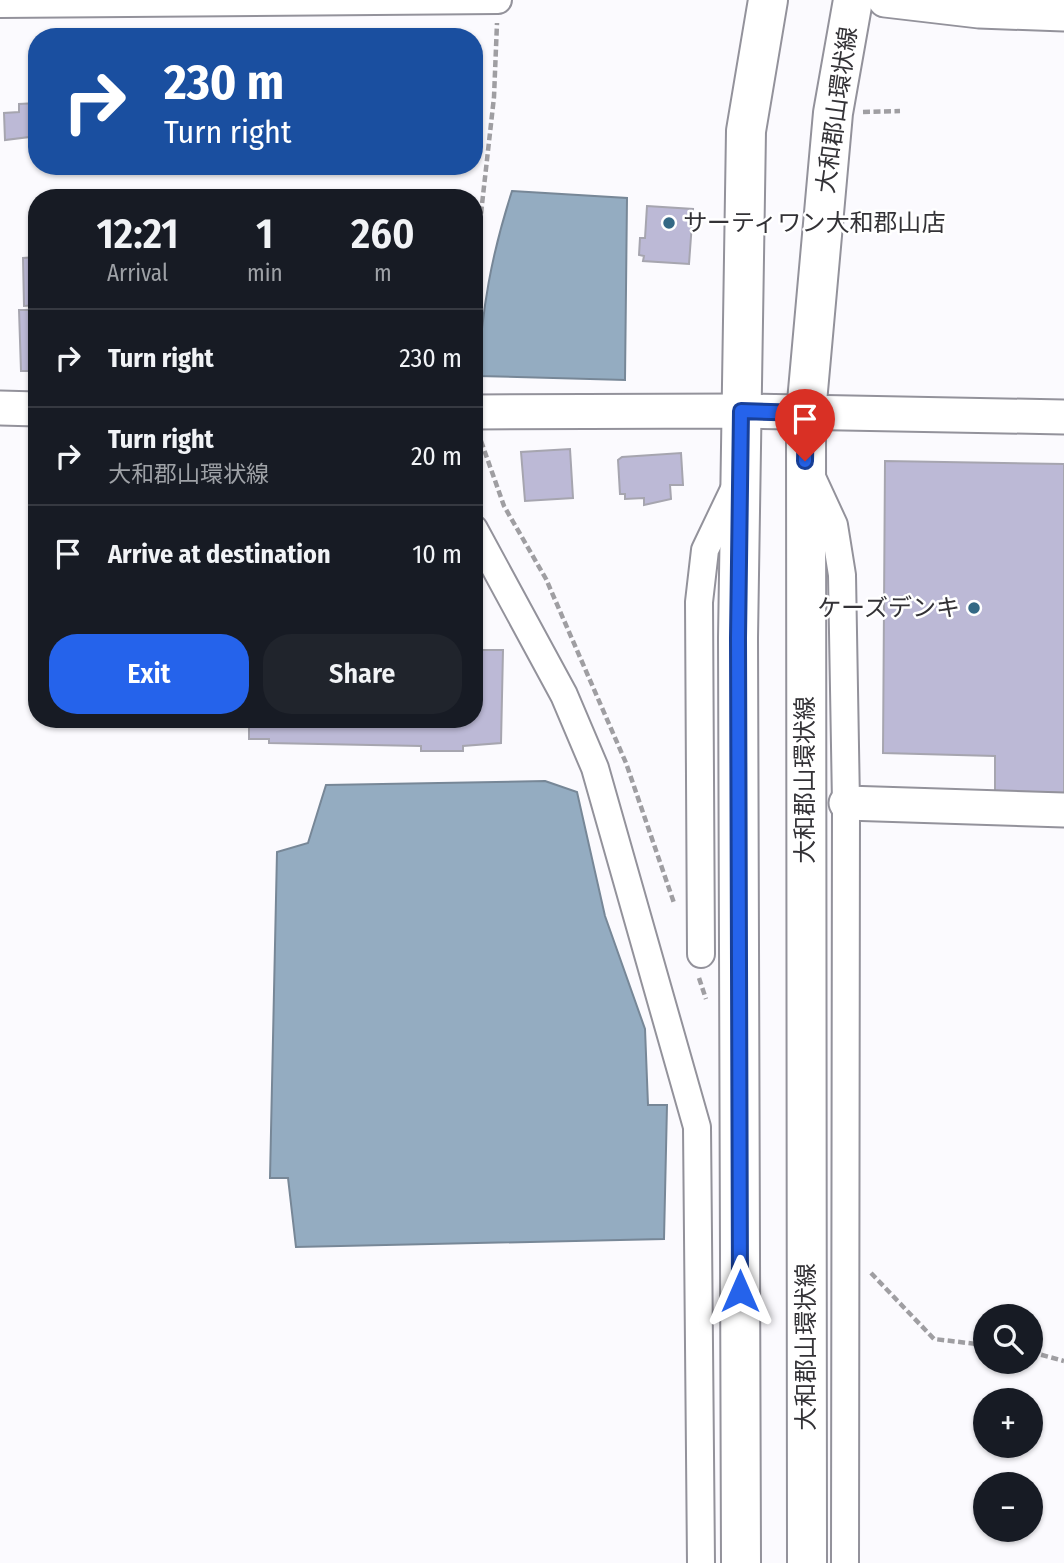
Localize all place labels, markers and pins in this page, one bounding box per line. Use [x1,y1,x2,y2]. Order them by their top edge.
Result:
place label: サーティワン大和郡山店 [683,209,946,237]
marker: サーティワン大和郡山店 [661,215,677,231]
pin [775,389,835,461]
place label: ケーズデンキ [817,594,960,622]
marker: ケーズデンキ [966,600,982,616]

